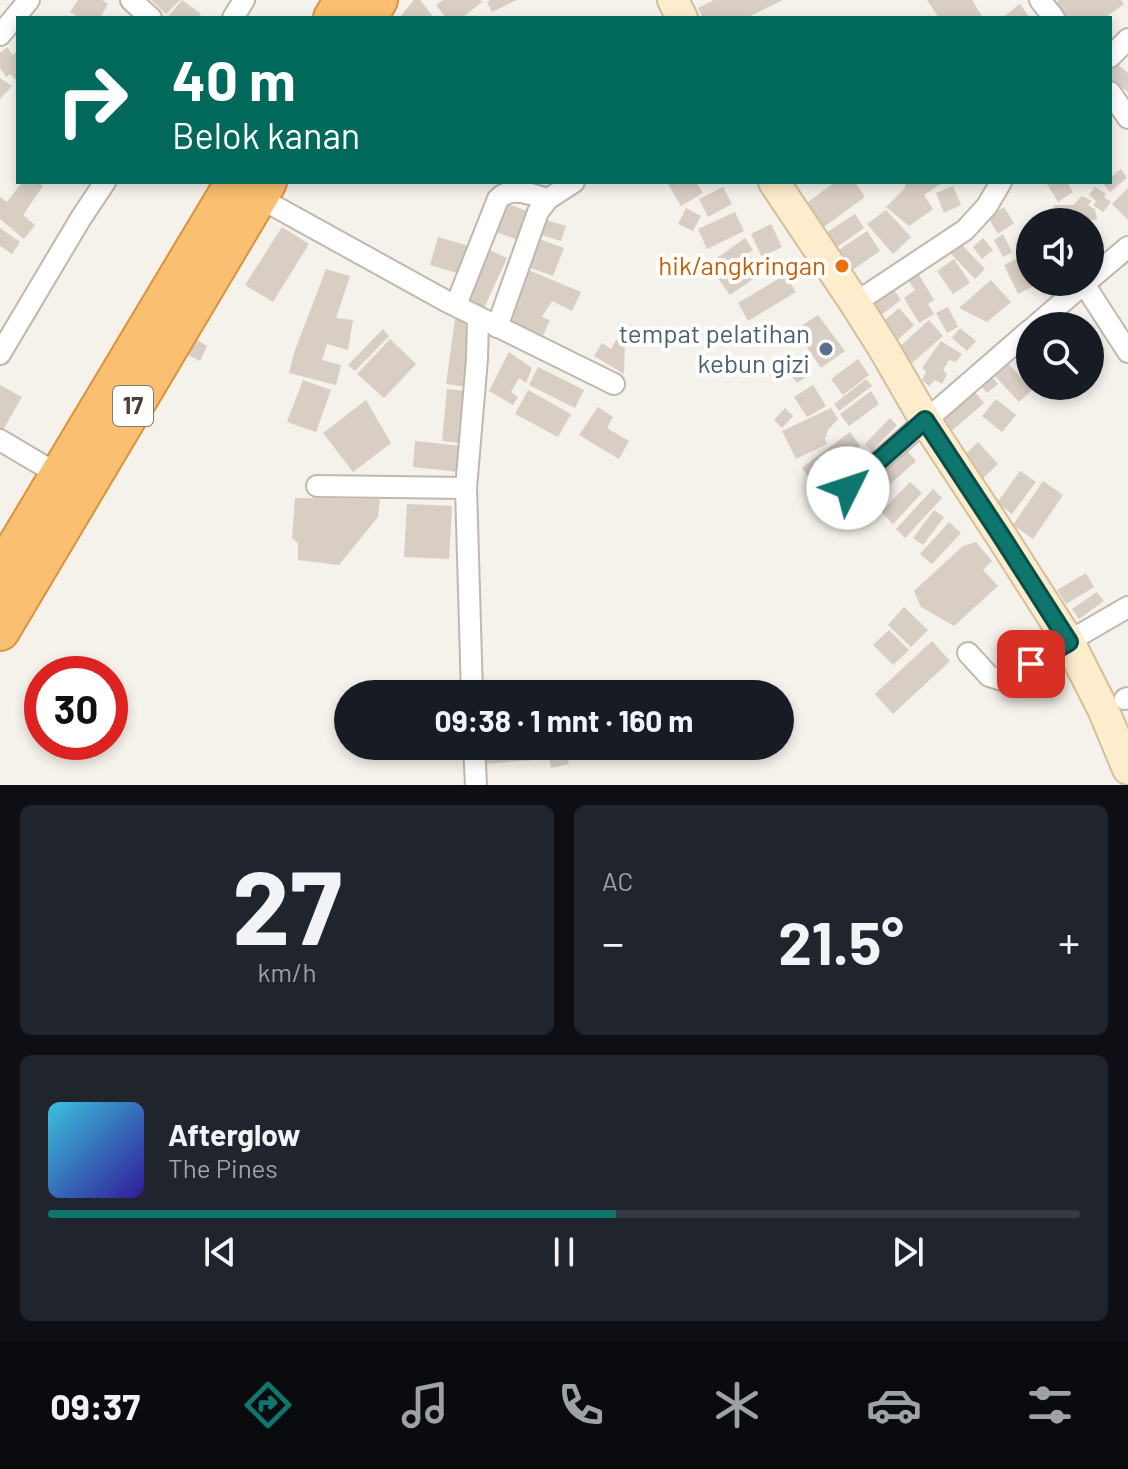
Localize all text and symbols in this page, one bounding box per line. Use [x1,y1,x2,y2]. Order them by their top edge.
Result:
text: 40 m [172,45,296,112]
icon: right [40,48,144,152]
text: Belok kanan [172,113,360,156]
map controls [1016,208,1104,400]
button: sound [1016,208,1104,296]
place label: hik/angkringan [658,249,826,280]
marker: hik/angkringan [833,257,851,275]
button: search [1016,312,1104,400]
place label: tempat pelatihan kebun gizi [619,317,810,378]
marker: tempat pelatihan kebun gizi [817,340,835,358]
road number: 17 [113,386,153,426]
position arrow [806,446,890,530]
pin [997,630,1065,698]
icon: arrive [1009,642,1053,686]
speed limit sign: 30 [24,656,128,760]
text: 09:38 · 1 mnt · 160 m [435,702,693,738]
text: 27 [232,841,342,966]
text: AC [602,865,633,896]
text: 21.5° [778,905,904,977]
text: − [602,915,624,968]
text: + [1058,915,1080,968]
text: km/h [258,956,316,987]
text: Afterglow [168,1116,301,1152]
text: The Pines [168,1152,278,1183]
icon: previous [198,1230,242,1274]
icon: pause [542,1230,586,1274]
icon: next [886,1230,930,1274]
icon: directions [240,1377,296,1433]
icon: music [397,1377,453,1433]
icon: phone [553,1377,609,1433]
icon: climate [709,1377,765,1433]
icon: car [866,1377,922,1433]
icon: filters [1022,1377,1078,1433]
text: 09:37 [50,1384,140,1427]

